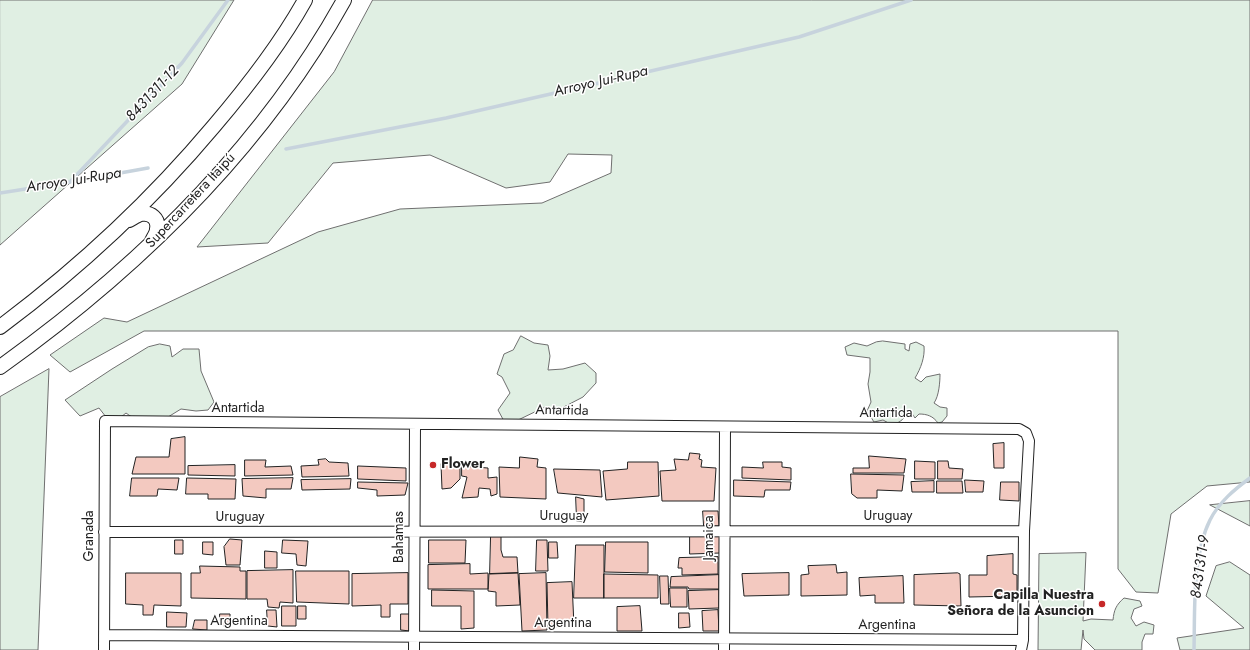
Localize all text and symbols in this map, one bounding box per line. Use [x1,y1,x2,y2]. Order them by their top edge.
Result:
water label: 8431311-12 [123,62,183,126]
water label: Arroyo Jui-Rupa [552,62,650,102]
street label: Supercarretera Itaipú [143,150,239,252]
water label: Arroyo Jui-Rupa [25,165,123,197]
street label: Antartida [211,401,265,417]
street label: Antartida [535,402,589,420]
street label: Antartida [859,406,913,422]
place label: Flower [441,457,485,473]
marker: Flower [428,460,438,470]
street label: Uruguay [539,509,589,525]
street label: Uruguay [863,509,913,525]
street label: Granada [82,510,98,562]
street label: Uruguay [215,510,265,526]
street label: Bahamas [392,511,408,563]
street label: Jamaica [702,516,718,560]
water label: 8431311-9 [1188,534,1214,600]
place label: Capilla Nuestra Señora de la Asuncion [947,588,1094,620]
marker: Capilla Nuestra Señora de la Asuncion [1097,599,1107,609]
street label: Argentina [210,614,268,630]
street label: Argentina [534,616,592,632]
street label: Argentina [858,618,916,634]

